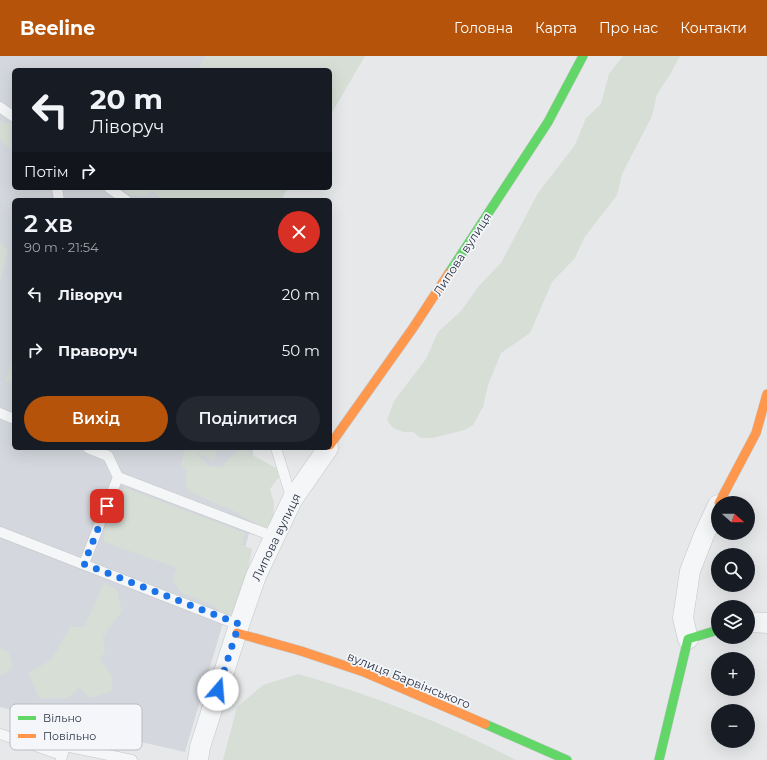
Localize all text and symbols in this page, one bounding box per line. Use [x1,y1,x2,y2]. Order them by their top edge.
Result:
text: Beeline [20,17,95,40]
text: Головна [454,19,513,37]
text: Карта [535,19,577,37]
text: Про нас [599,19,658,37]
text: Контакти [680,19,747,37]
text: 20 m [90,82,163,116]
icon: left [24,84,76,136]
text: Ліворуч [90,116,164,138]
icon: right [77,160,99,182]
text: Потім [24,162,69,181]
text: 2 хв [24,209,73,238]
street label: Липова вулиця [430,210,494,298]
button: close [278,211,320,253]
text: 90 m · 21:54 [24,239,99,255]
icon: left [24,283,46,305]
text: Ліворуч [58,285,123,304]
text: 20 m [282,285,320,304]
icon: right [24,339,46,361]
text: Праворуч [58,341,138,360]
text: 50 m [282,341,320,360]
button: Вихід [24,396,168,442]
button: Поділитися [176,396,320,442]
pin [90,489,124,523]
street label: Липова вулиця [248,491,304,583]
icon: arrive [96,495,118,517]
north arrow [711,496,755,540]
map controls [711,496,755,748]
button: search [711,548,755,592]
button: layers [711,600,755,644]
street label: вулиця Барвінського [345,648,473,712]
button: + [711,652,755,696]
position arrow [197,669,239,711]
legend [10,704,142,750]
button: − [711,704,755,748]
text: Вільно [43,711,82,725]
text: Повільно [43,729,96,743]

